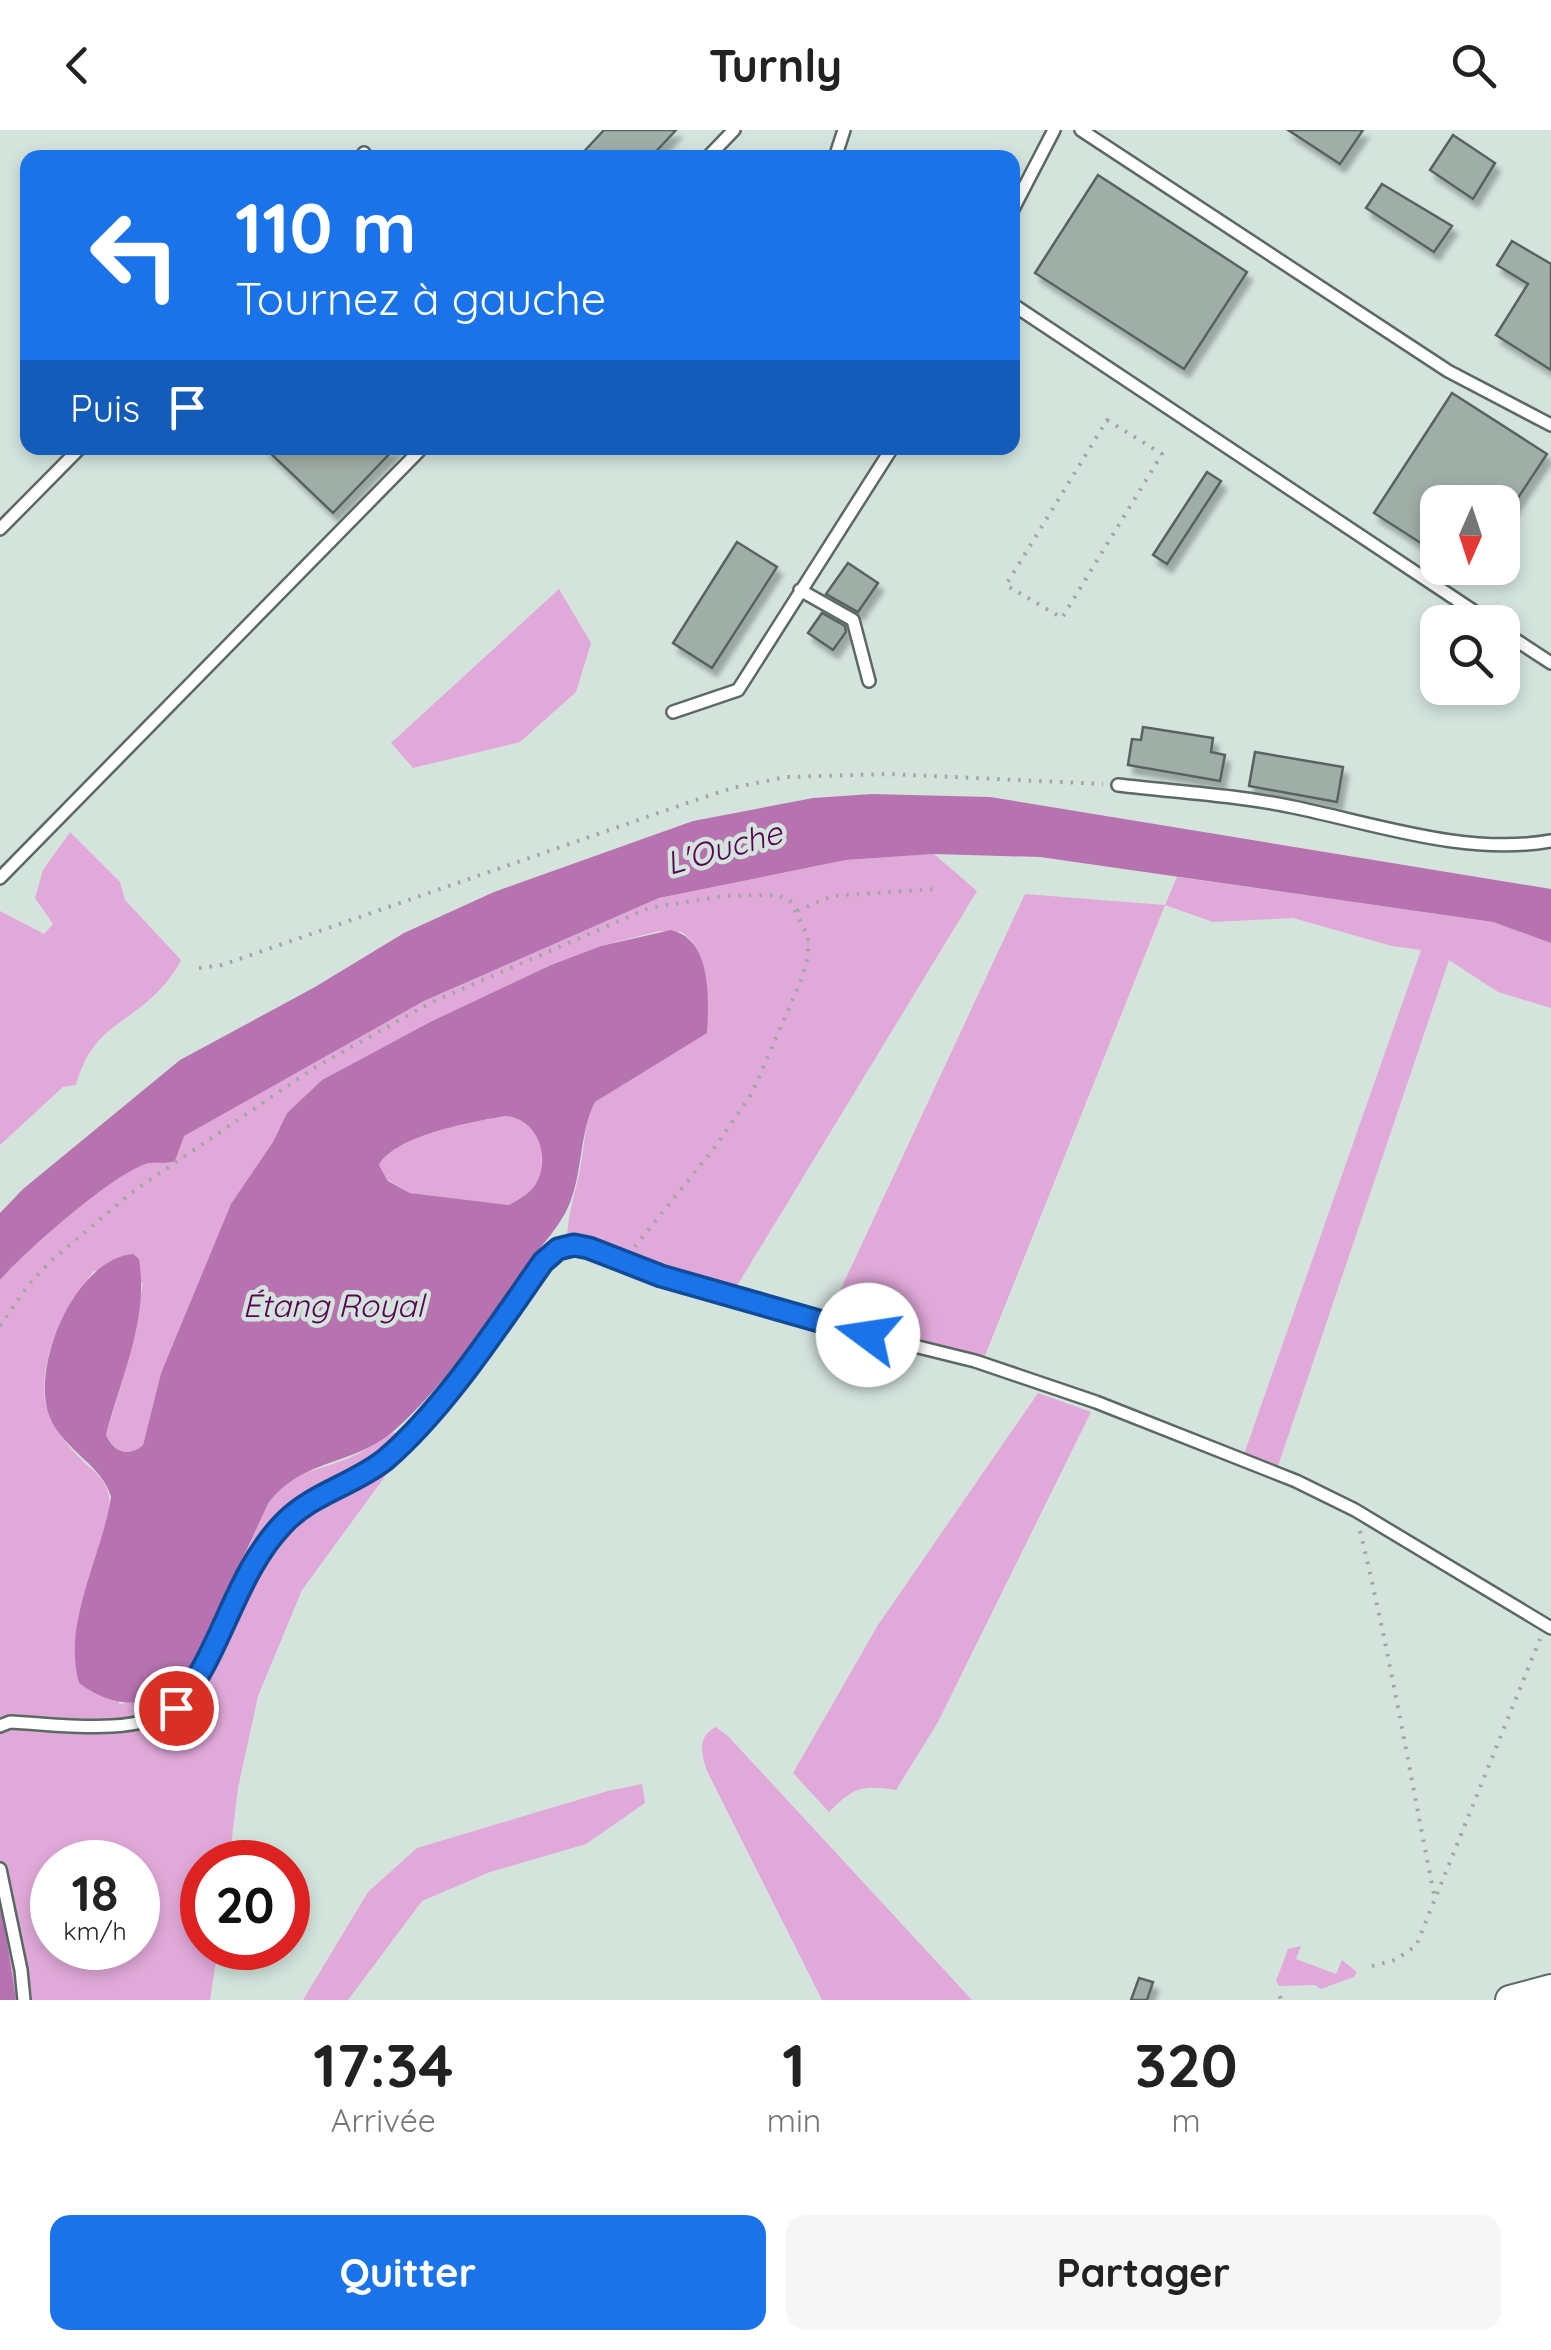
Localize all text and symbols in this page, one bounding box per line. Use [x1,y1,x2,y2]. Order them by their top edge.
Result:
text: Turnly [709,37,842,93]
icon: back [50,38,105,93]
icon: search [1446,38,1501,93]
text: 110 m [235,183,417,271]
icon: left [70,190,200,320]
text: Tournez à gauche [235,270,606,326]
icon: arrive [160,380,215,435]
text: Puis [70,384,140,432]
north arrow [1420,485,1520,585]
map controls [1420,485,1520,705]
button: search [1420,605,1520,705]
water label: L'Ouche [661,811,788,883]
position arrow [816,1283,920,1387]
water label: Étang Royal [242,1285,427,1325]
pin [134,1666,219,1751]
icon: arrive [149,1681,204,1736]
speed limit sign: 20 [180,1840,310,1970]
text: 18 [72,1861,118,1924]
text: km/h [63,1915,127,1946]
text: 17:34 [313,2027,453,2102]
text: 1 [782,2027,806,2102]
text: 320 [1135,2027,1238,2102]
text: Arrivée [331,2100,436,2140]
text: min [767,2100,821,2140]
text: m [1172,2100,1201,2140]
button: Quitter [50,2215,766,2330]
button: Partager [786,2215,1501,2330]

